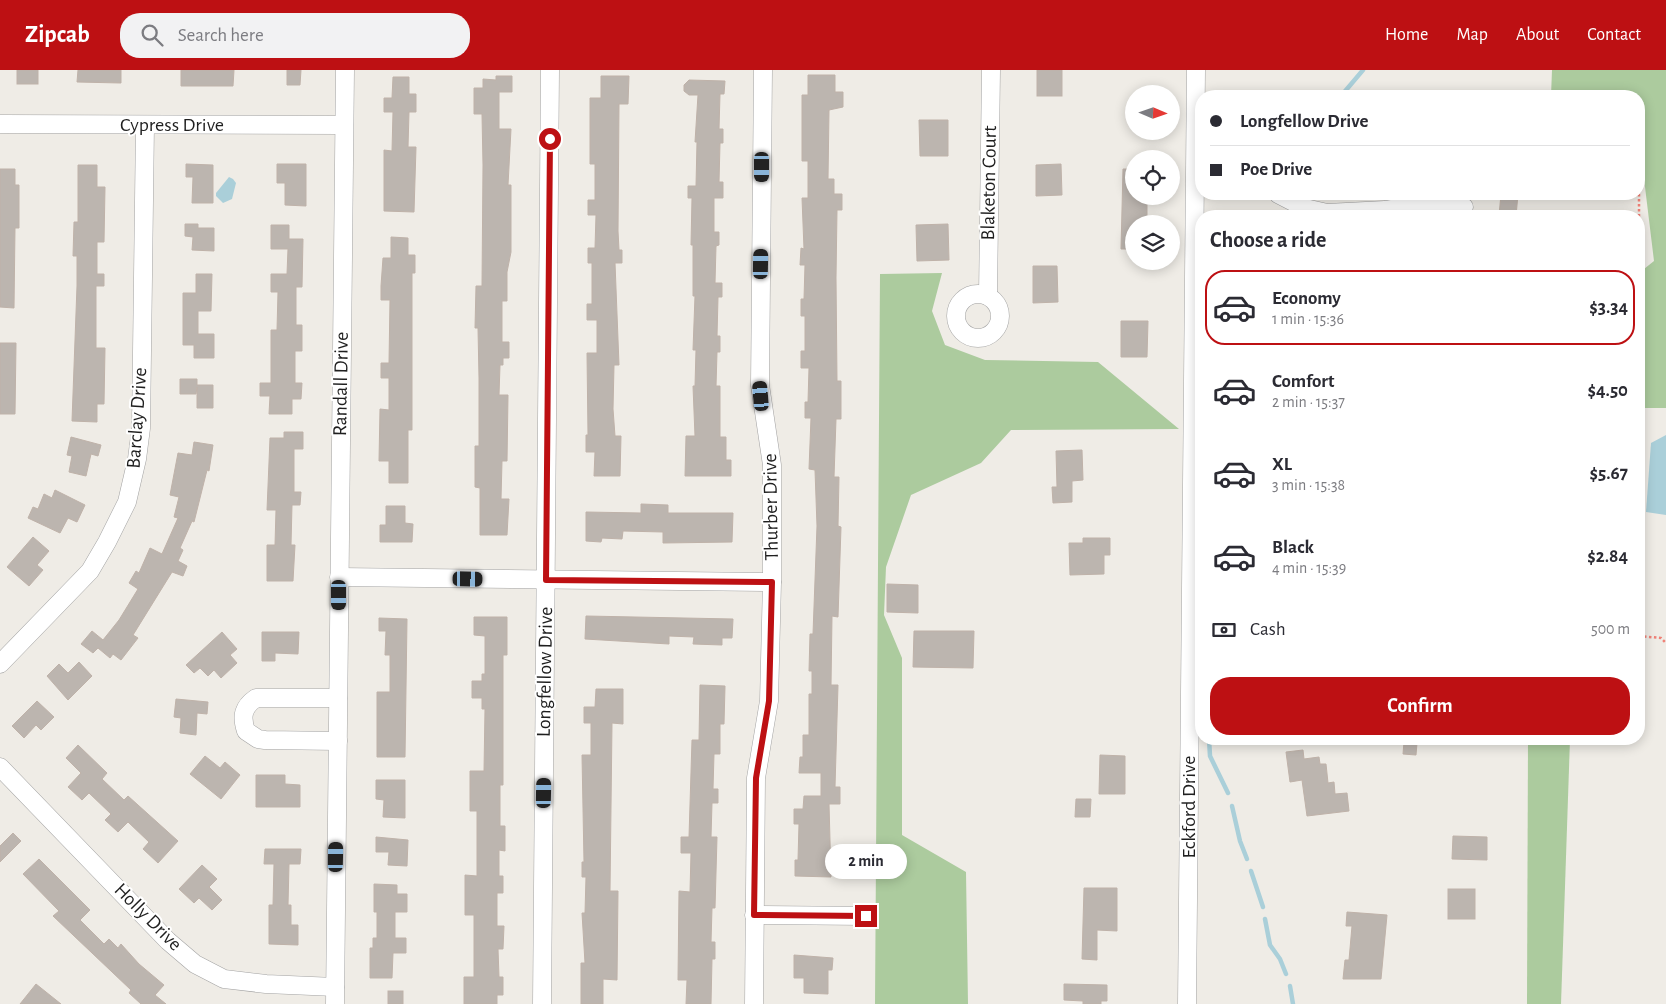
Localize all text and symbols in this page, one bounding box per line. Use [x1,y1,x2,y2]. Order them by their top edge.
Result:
search box [120,13,470,58]
icon: search [138,21,166,49]
text: Zipcab [25,23,90,47]
text: Search here [178,26,264,45]
text: Home [1385,26,1428,44]
text: Map [1456,26,1488,44]
text: About [1516,26,1559,44]
text: Contact [1587,26,1641,44]
north arrow [1125,85,1180,140]
map controls [1125,85,1180,270]
text: Longfellow Drive [1240,112,1368,131]
street label: Cypress Drive [120,115,224,135]
street label: Blaketon Court [978,125,1000,241]
route start [539,128,561,150]
button: locate [1125,150,1180,205]
car [754,152,769,182]
text: Poe Drive [1240,160,1312,179]
button: layers [1125,215,1180,270]
text: Choose a ride [1210,229,1326,251]
car [753,249,768,279]
icon: car [1212,285,1257,330]
text: Economy [1272,289,1341,308]
text: $3.34 [1589,298,1628,317]
text: 1 min · 15:36 [1272,311,1344,327]
street label: Randall Drive [330,332,352,436]
street label: Barclay Drive [123,367,151,469]
icon: car [1212,368,1257,413]
text: Comfort [1272,372,1334,391]
car [752,380,769,412]
text: $4.50 [1587,381,1628,400]
text: 2 min · 15:37 [1272,394,1345,410]
icon: car [1212,451,1257,496]
street label: Thurber Drive [760,453,782,561]
text: XL [1272,455,1292,474]
text: $5.67 [1590,464,1628,483]
text: 3 min · 15:38 [1272,477,1345,493]
icon: car [1212,534,1257,579]
text: Black [1272,538,1314,557]
text: $2.84 [1587,547,1628,566]
text: 4 min · 15:39 [1272,560,1346,576]
car [452,571,483,587]
car [331,580,346,610]
street label: Longfellow Drive [534,607,556,737]
icon: cash [1210,616,1238,644]
text: Cash [1250,620,1286,639]
text: 500 m [1591,621,1630,637]
button: Confirm [1210,677,1630,735]
street label: Eckford Drive [1179,756,1199,858]
car [536,778,551,808]
car [328,842,343,872]
callout: 2 min [825,844,907,878]
text: 2 min [848,853,884,869]
street label: Holly Drive [110,879,186,955]
route end [855,905,877,927]

